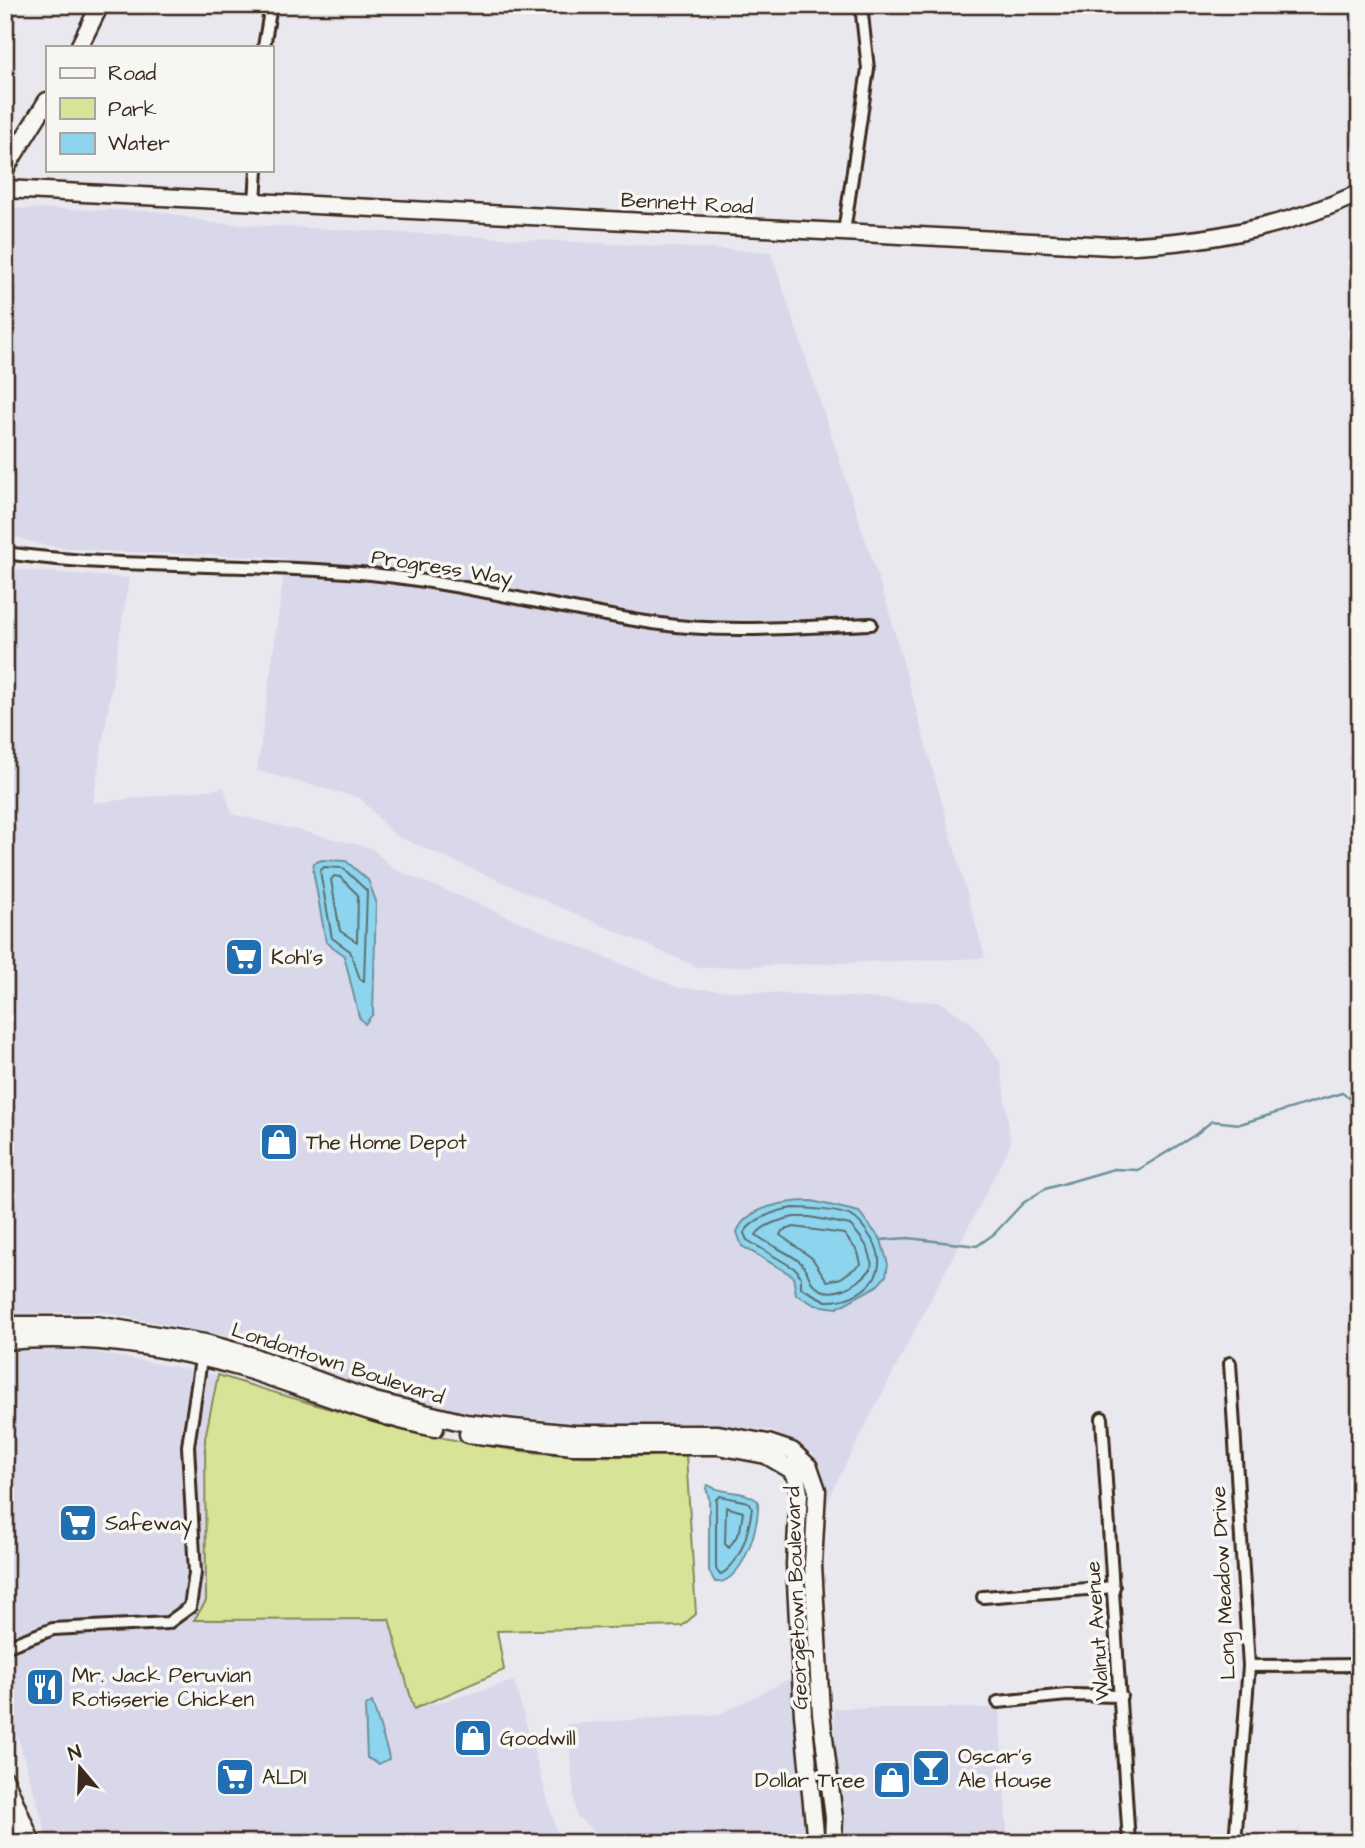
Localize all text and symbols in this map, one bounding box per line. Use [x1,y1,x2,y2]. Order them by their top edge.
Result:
legend [46,46,273,172]
text: Road [108,59,156,88]
text: Park [108,95,157,124]
text: Water [108,129,170,158]
street label: Bennett Road [620,186,754,221]
street label: Progress Way [369,542,515,595]
supermarket icon: Kohl's [223,936,265,978]
place label: Kohl's [271,943,323,972]
shop icon: The Home Depot [258,1121,300,1163]
place label: The Home Depot [306,1128,467,1158]
street label: Londontown Boulevard [228,1315,448,1412]
street label: Georgetown Boulevard [778,1485,817,1710]
street label: Long Meadow Drive [1204,1485,1245,1681]
supermarket icon: Safeway [57,1502,99,1544]
place label: Safeway [105,1509,193,1540]
street label: Walnut Avenue [1078,1560,1117,1702]
place label: Mr. Jack Peruvian Rotisserie Chicken [72,1661,254,1714]
restaurant icon: Mr. Jack Peruvian Rotisserie Chicken [24,1666,66,1708]
shop icon: Goodwill [452,1717,494,1759]
place label: Goodwill [500,1724,576,1753]
north arrow [46,1732,116,1802]
text: N [65,1739,85,1768]
place label: Oscar's Ale House [958,1742,1052,1795]
bar icon: Oscar's Ale House [910,1747,952,1789]
supermarket icon: ALDI [214,1756,256,1798]
shop icon: Dollar Tree [871,1759,913,1801]
place label: ALDI [262,1763,307,1792]
place label: Dollar Tree [755,1766,865,1795]

